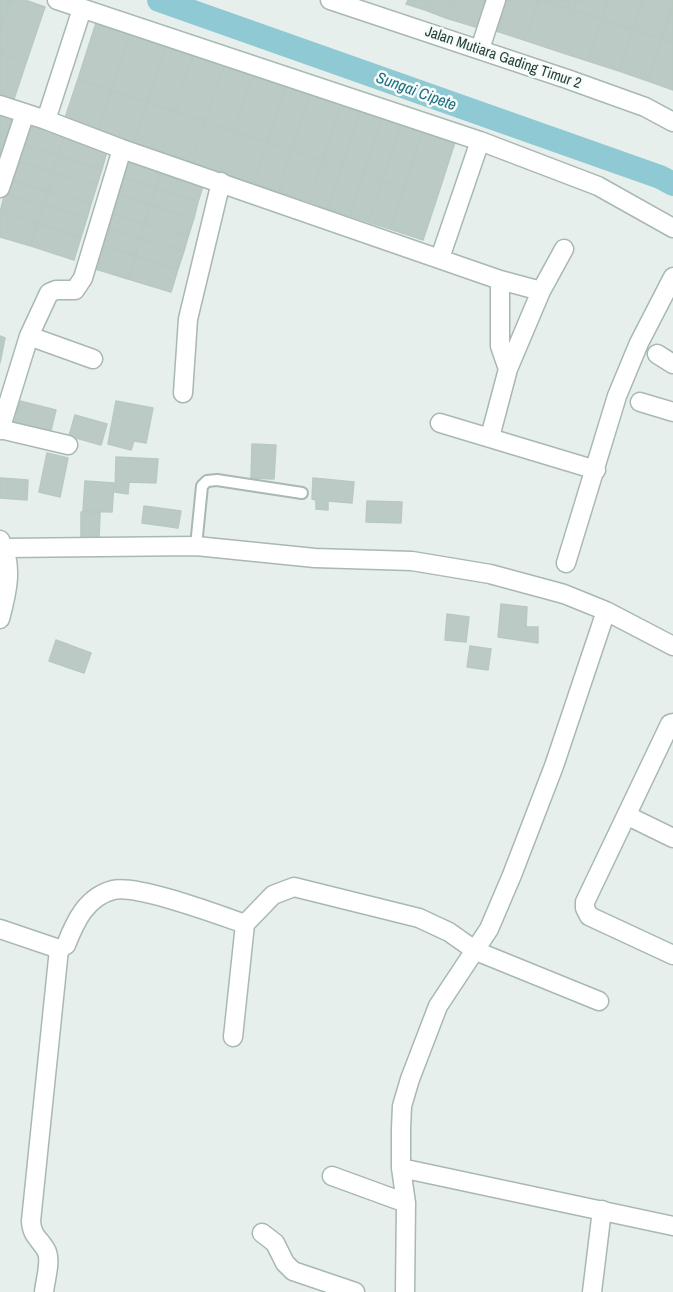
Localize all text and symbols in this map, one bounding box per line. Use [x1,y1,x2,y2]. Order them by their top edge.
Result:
street label: Jalan Mutiara Gading Timur 2 [423,23,583,93]
water label: Sungai Cipete [373,69,459,115]

